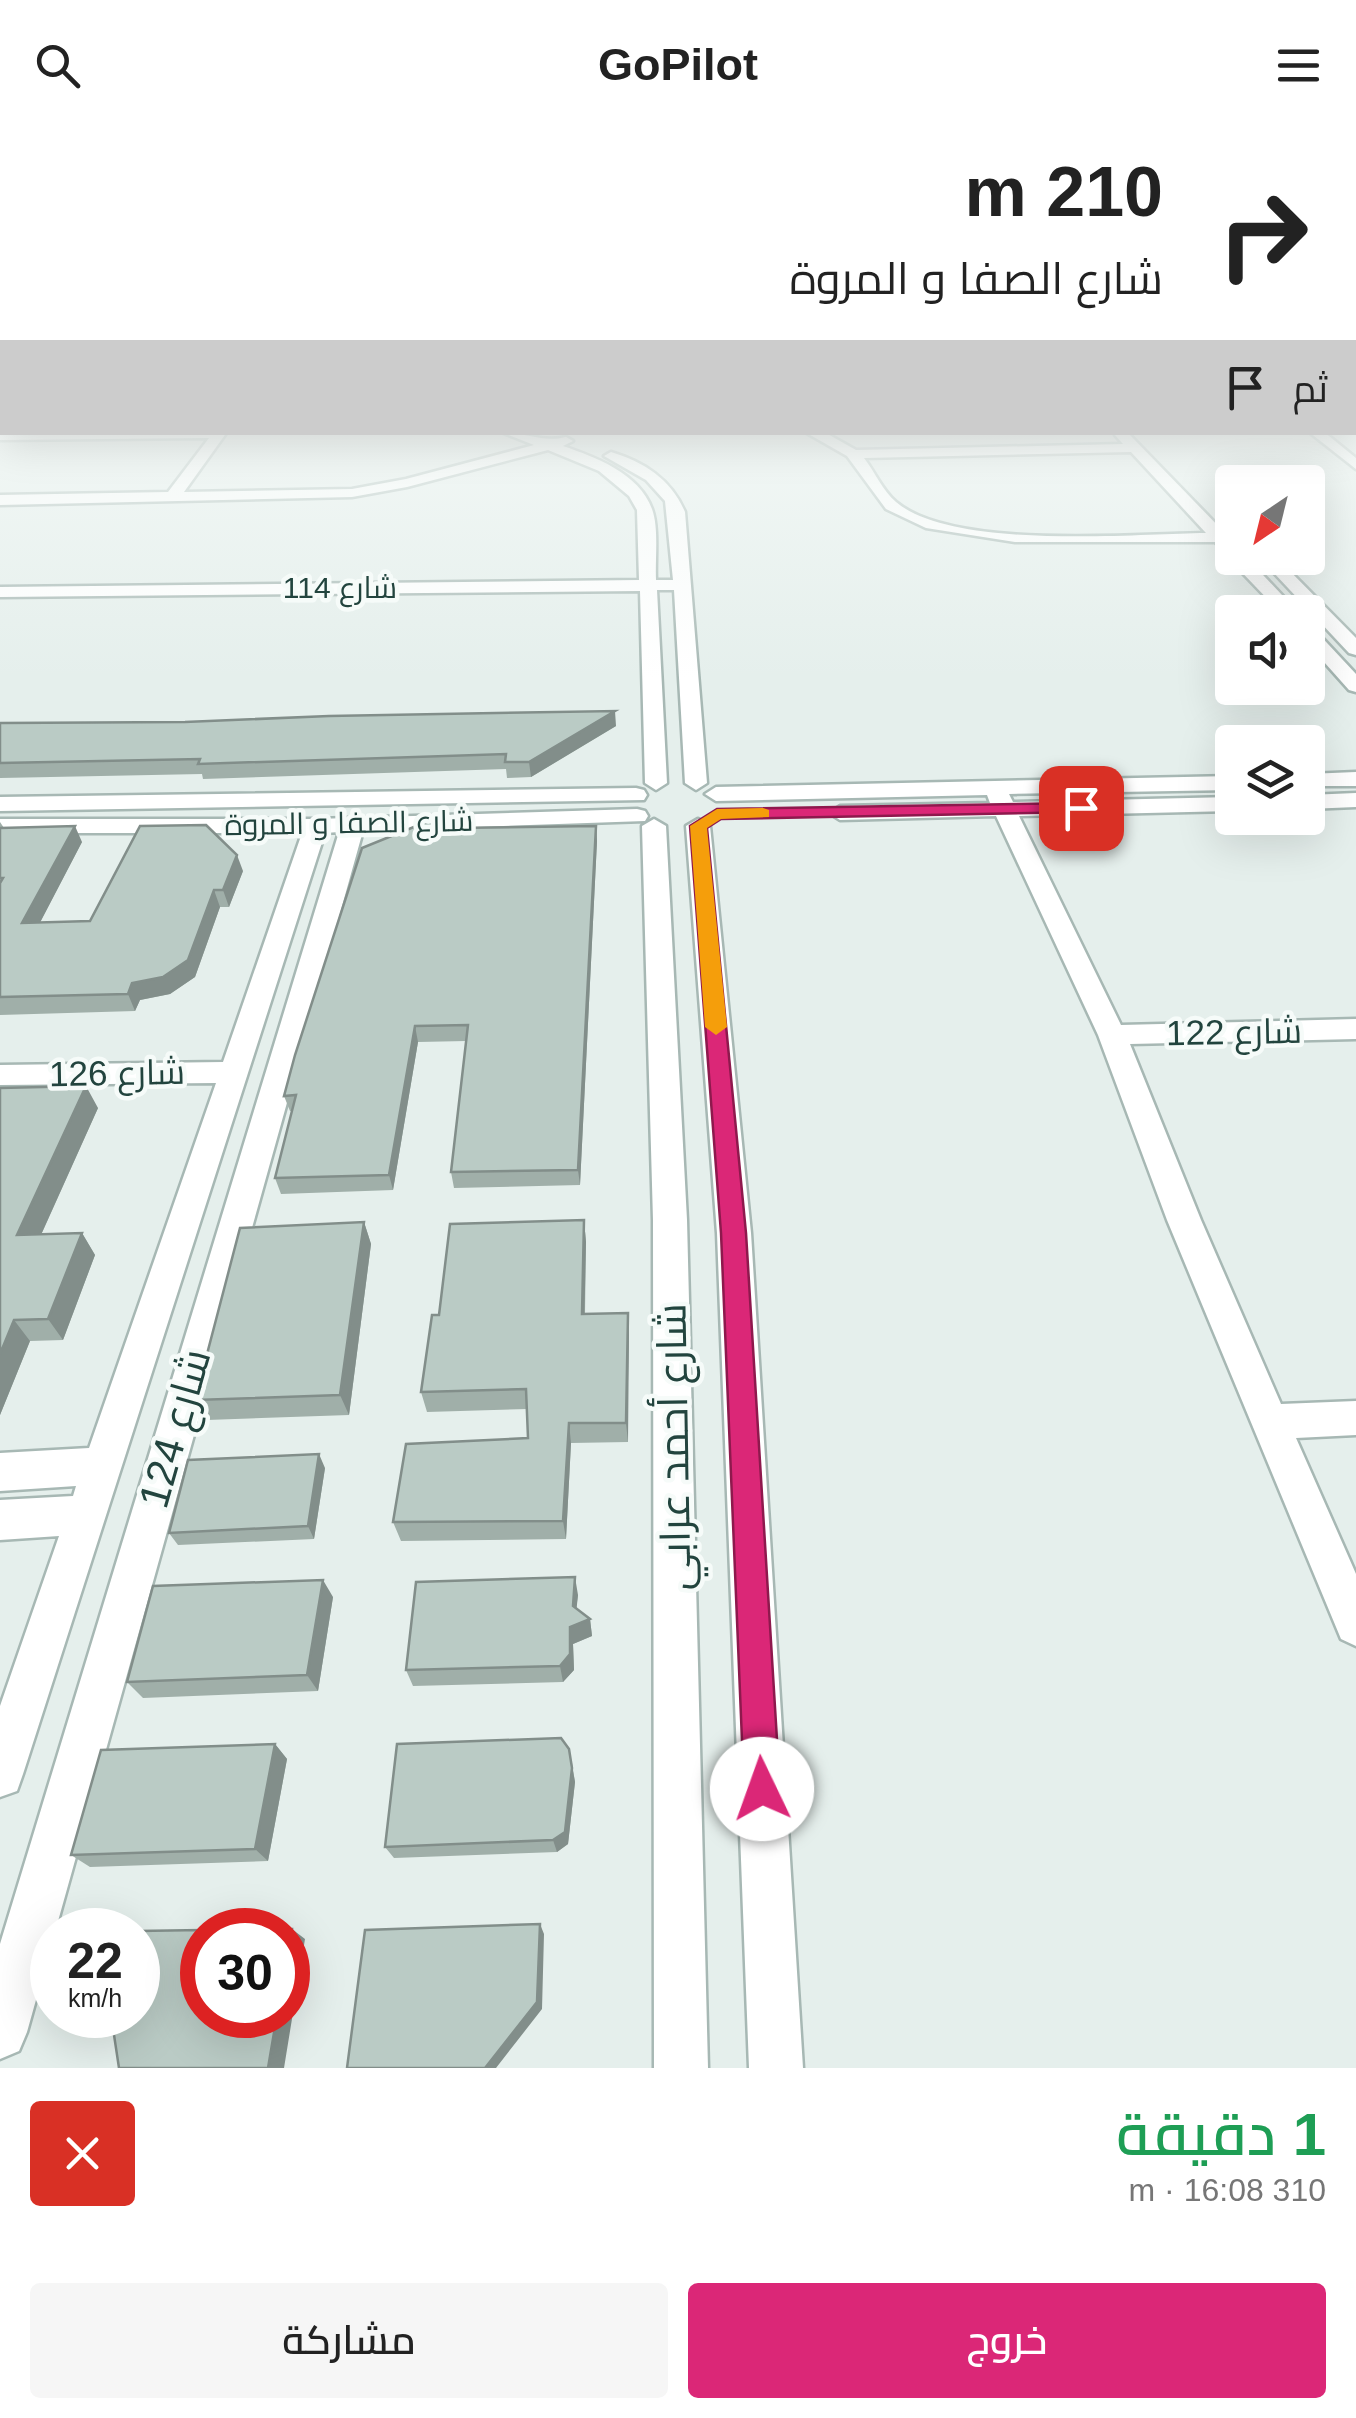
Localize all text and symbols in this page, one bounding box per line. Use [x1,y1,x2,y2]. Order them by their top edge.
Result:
icon: search [30,38,85,93]
icon: menu [1271,38,1326,93]
text: GoPilot [598,39,758,90]
text: 210 m [965,153,1163,231]
icon: right [1198,170,1328,300]
text: شارع الصفا و المروة [790,253,1163,304]
icon: arrive [1218,360,1273,415]
text: ثم [1293,368,1328,410]
north arrow [1215,465,1325,575]
map controls [1215,465,1325,835]
street label: شارع 114 [283,571,397,608]
button: sound [1215,595,1325,705]
button: layers [1215,725,1325,835]
pin [1039,766,1124,851]
icon: arrive [1054,781,1109,836]
street label: شارع الصفا و المروة [224,804,474,845]
street label: شارع 122 [1166,1011,1302,1056]
street label: شارع 126 [49,1052,185,1097]
street label: شارع أحمد عرابي [644,1303,709,1591]
street label: شارع 124 [129,1343,223,1514]
position arrow [710,1737,814,1841]
speed limit sign: 30 [180,1908,310,2038]
text: 22 [67,1933,123,1989]
text: km/h [68,1984,122,2012]
button: close [30,2101,135,2206]
text: 1 دقيقة [1116,2101,1326,2168]
text: 310 m · 16:08 [1129,2172,1326,2208]
button: مشاركة [30,2283,668,2398]
button: خروج [688,2283,1326,2398]

